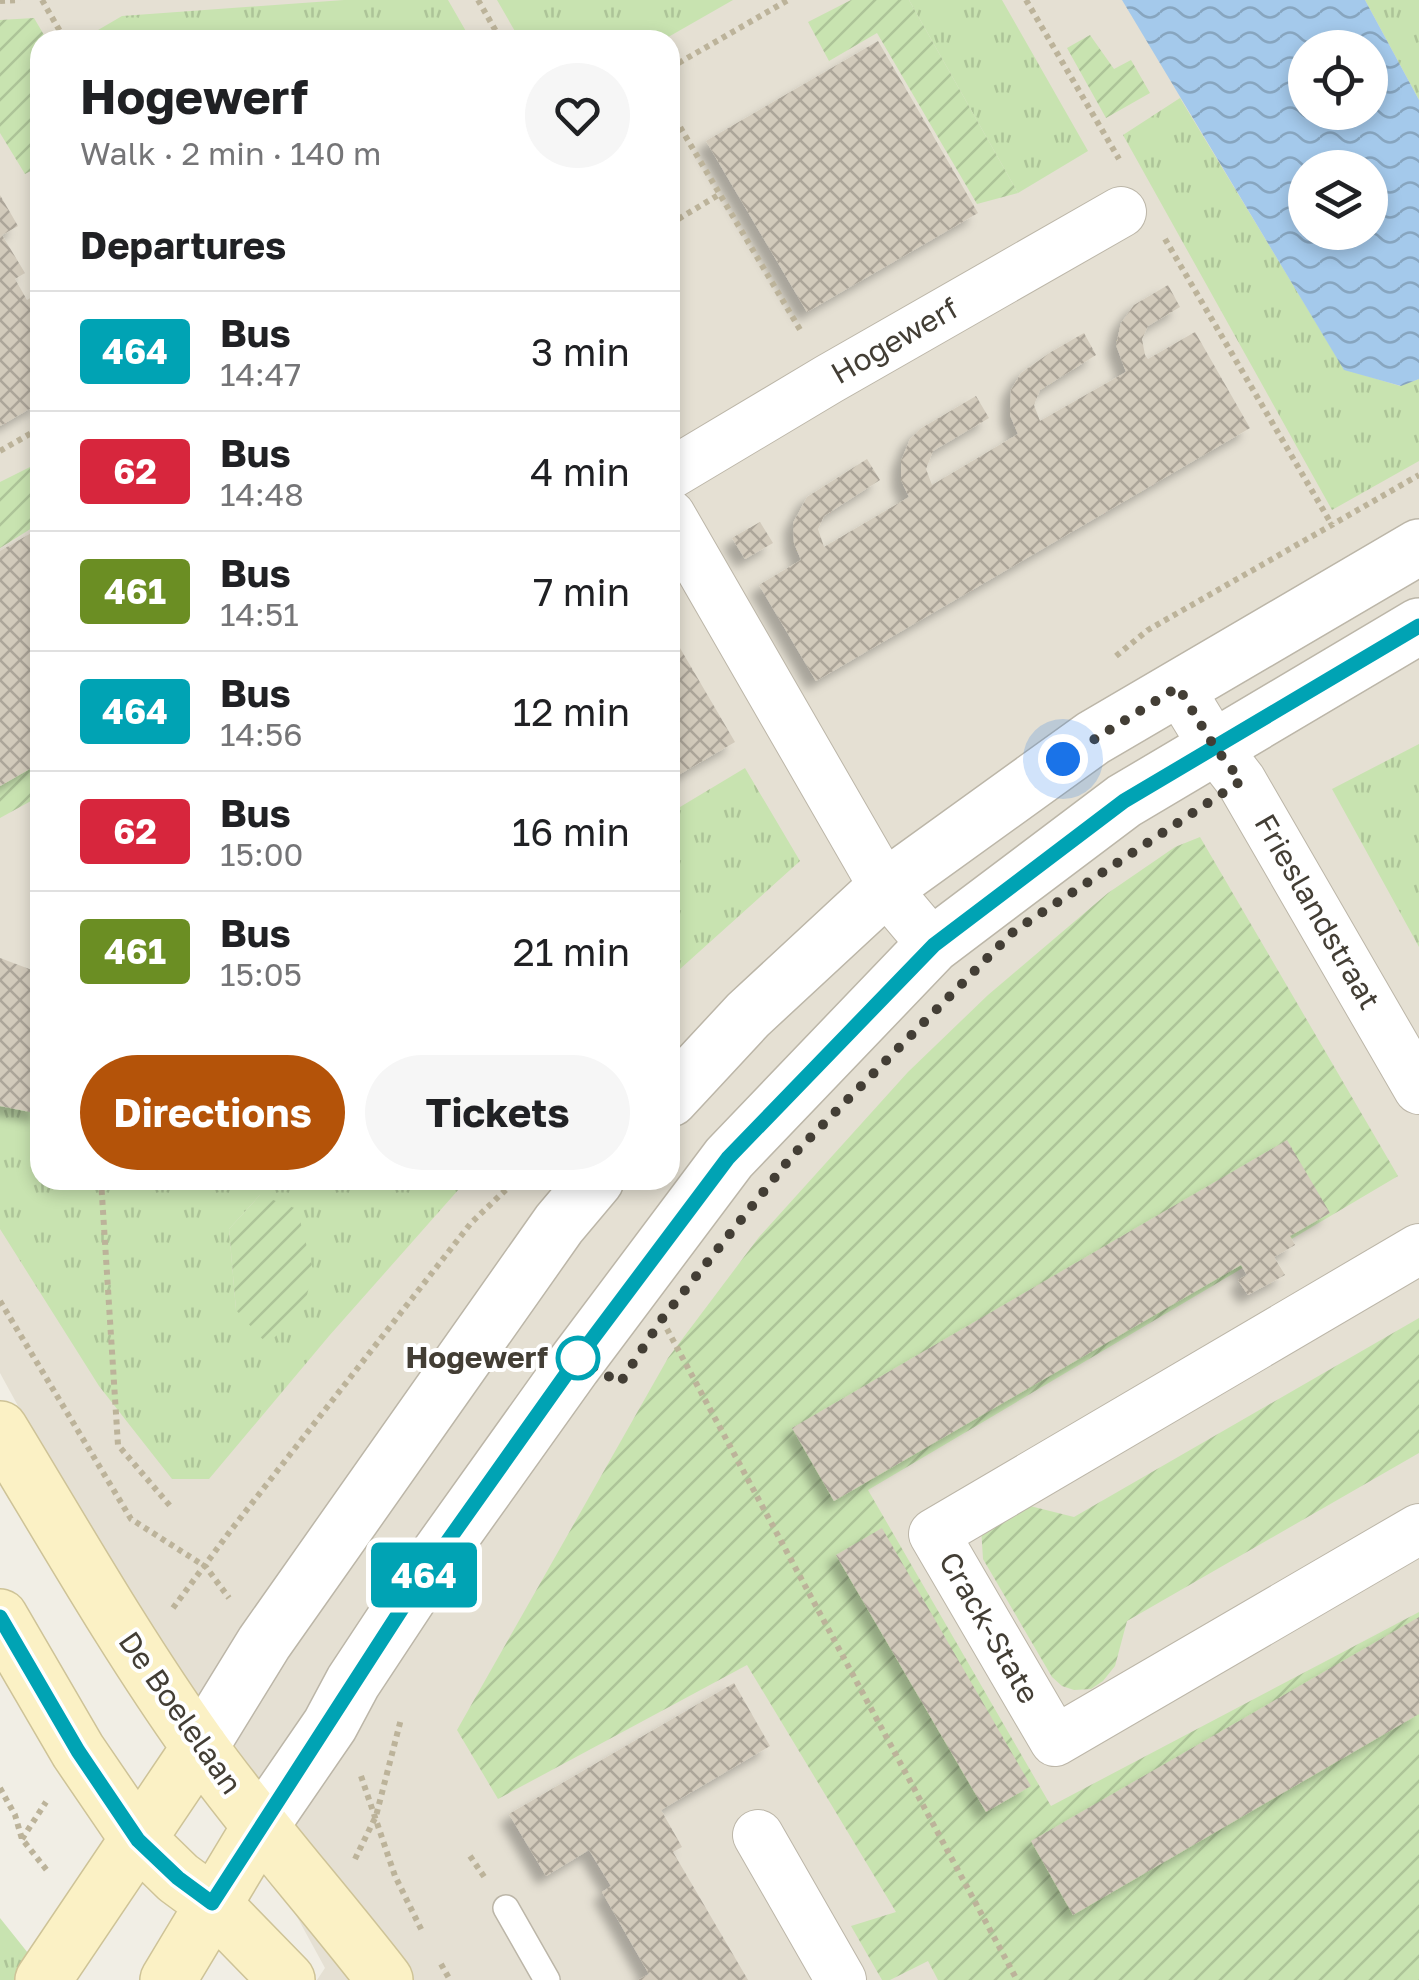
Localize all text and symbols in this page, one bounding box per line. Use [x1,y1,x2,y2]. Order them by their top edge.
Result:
map controls [1288,30,1388,250]
button: locate [1288,30,1388,130]
button: heart [525,63,630,168]
text: Hogewerf [80,67,308,125]
text: Walk · 2 min · 140 m [80,134,381,172]
button: layers [1288,150,1388,250]
text: Departures [80,222,286,267]
street label: Hogewerf [824,289,965,391]
text: Bus [220,310,291,355]
text: 3 min [531,329,630,374]
text: 464 [102,330,168,372]
text: 14:47 [220,355,301,393]
text: Bus [220,430,291,475]
text: 4 min [530,449,630,494]
text: 62 [113,450,157,492]
text: 14:48 [220,475,304,513]
text: Bus [220,550,291,595]
text: 7 min [533,569,630,614]
text: 461 [104,570,166,612]
text: 14:51 [220,595,299,633]
text: Bus [220,670,291,715]
text: 12 min [513,689,630,734]
text: 464 [102,690,168,732]
text: 14:56 [220,715,303,753]
your location [1038,734,1088,784]
text: Bus [220,790,291,835]
street label: Frieslandstraat [1247,808,1388,1015]
text: 16 min [512,809,630,854]
text: 62 [113,810,157,852]
text: 15:00 [220,835,303,873]
text: Bus [220,910,291,955]
text: 21 min [513,929,630,974]
text: 461 [104,930,166,972]
text: 15:05 [220,955,302,993]
button: Directions [80,1055,345,1170]
button: Tickets [365,1055,630,1170]
marker: Hogewerf [557,1337,599,1379]
place label: Hogewerf [406,1339,548,1375]
line badge: 464 [366,1542,482,1608]
street label: Crack-State [932,1545,1048,1710]
text: 464 [391,1554,457,1596]
street label: De Boelelaan [112,1624,250,1801]

